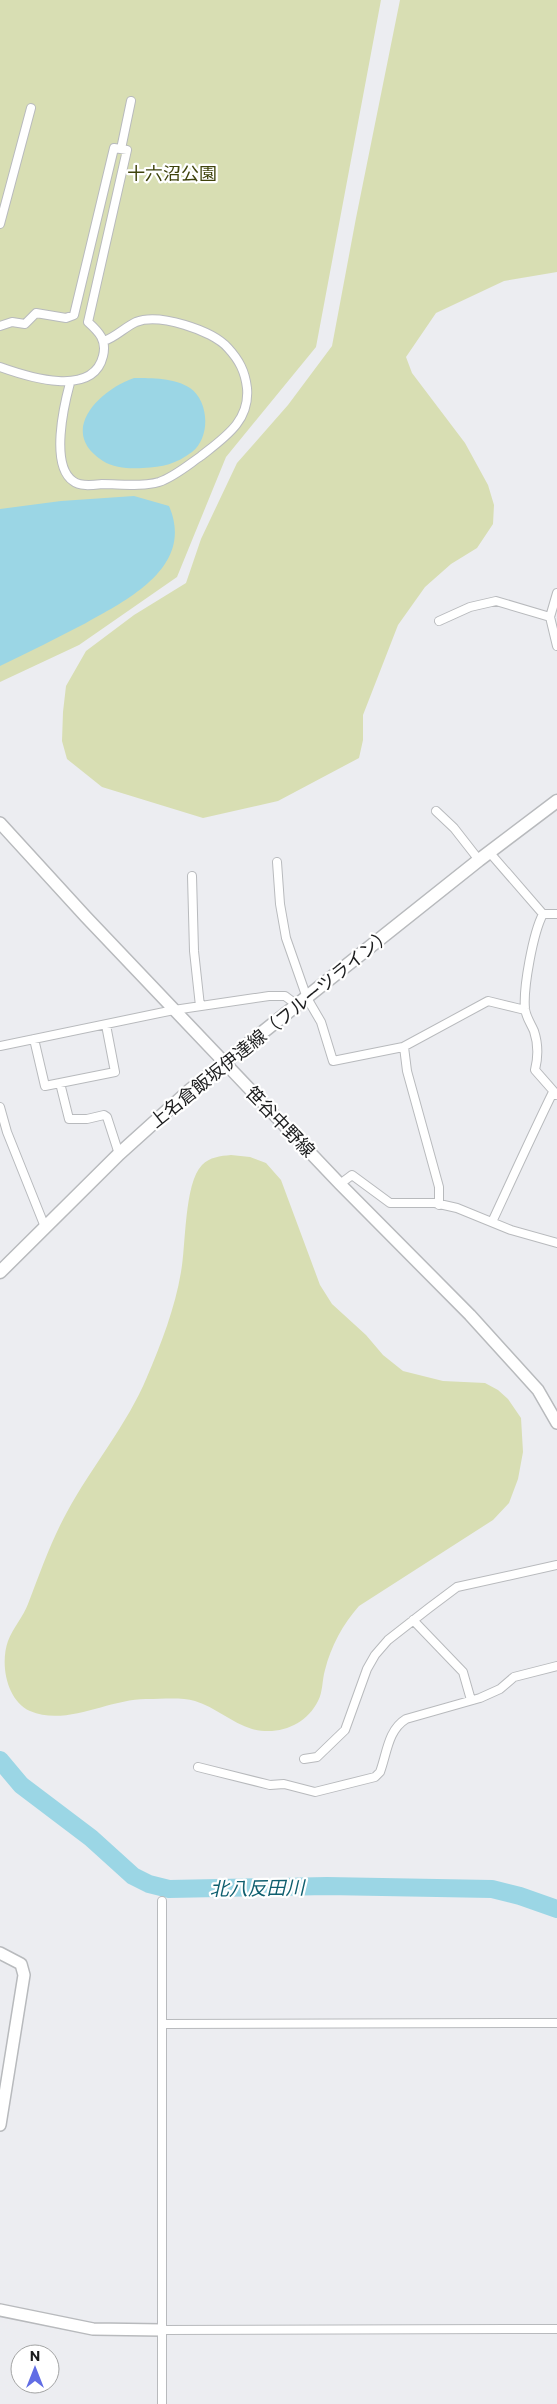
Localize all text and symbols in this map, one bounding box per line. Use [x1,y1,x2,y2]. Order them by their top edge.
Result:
park label: 十六沼公園 [127,162,217,184]
street label: 上名倉飯坂伊達線（フルーツライン） [145,923,396,1132]
street label: 笹谷中野線 [242,1081,320,1161]
water label: 北八反田川 [209,1875,307,1900]
north arrow [10,2344,60,2394]
text: N [30,2347,40,2364]

